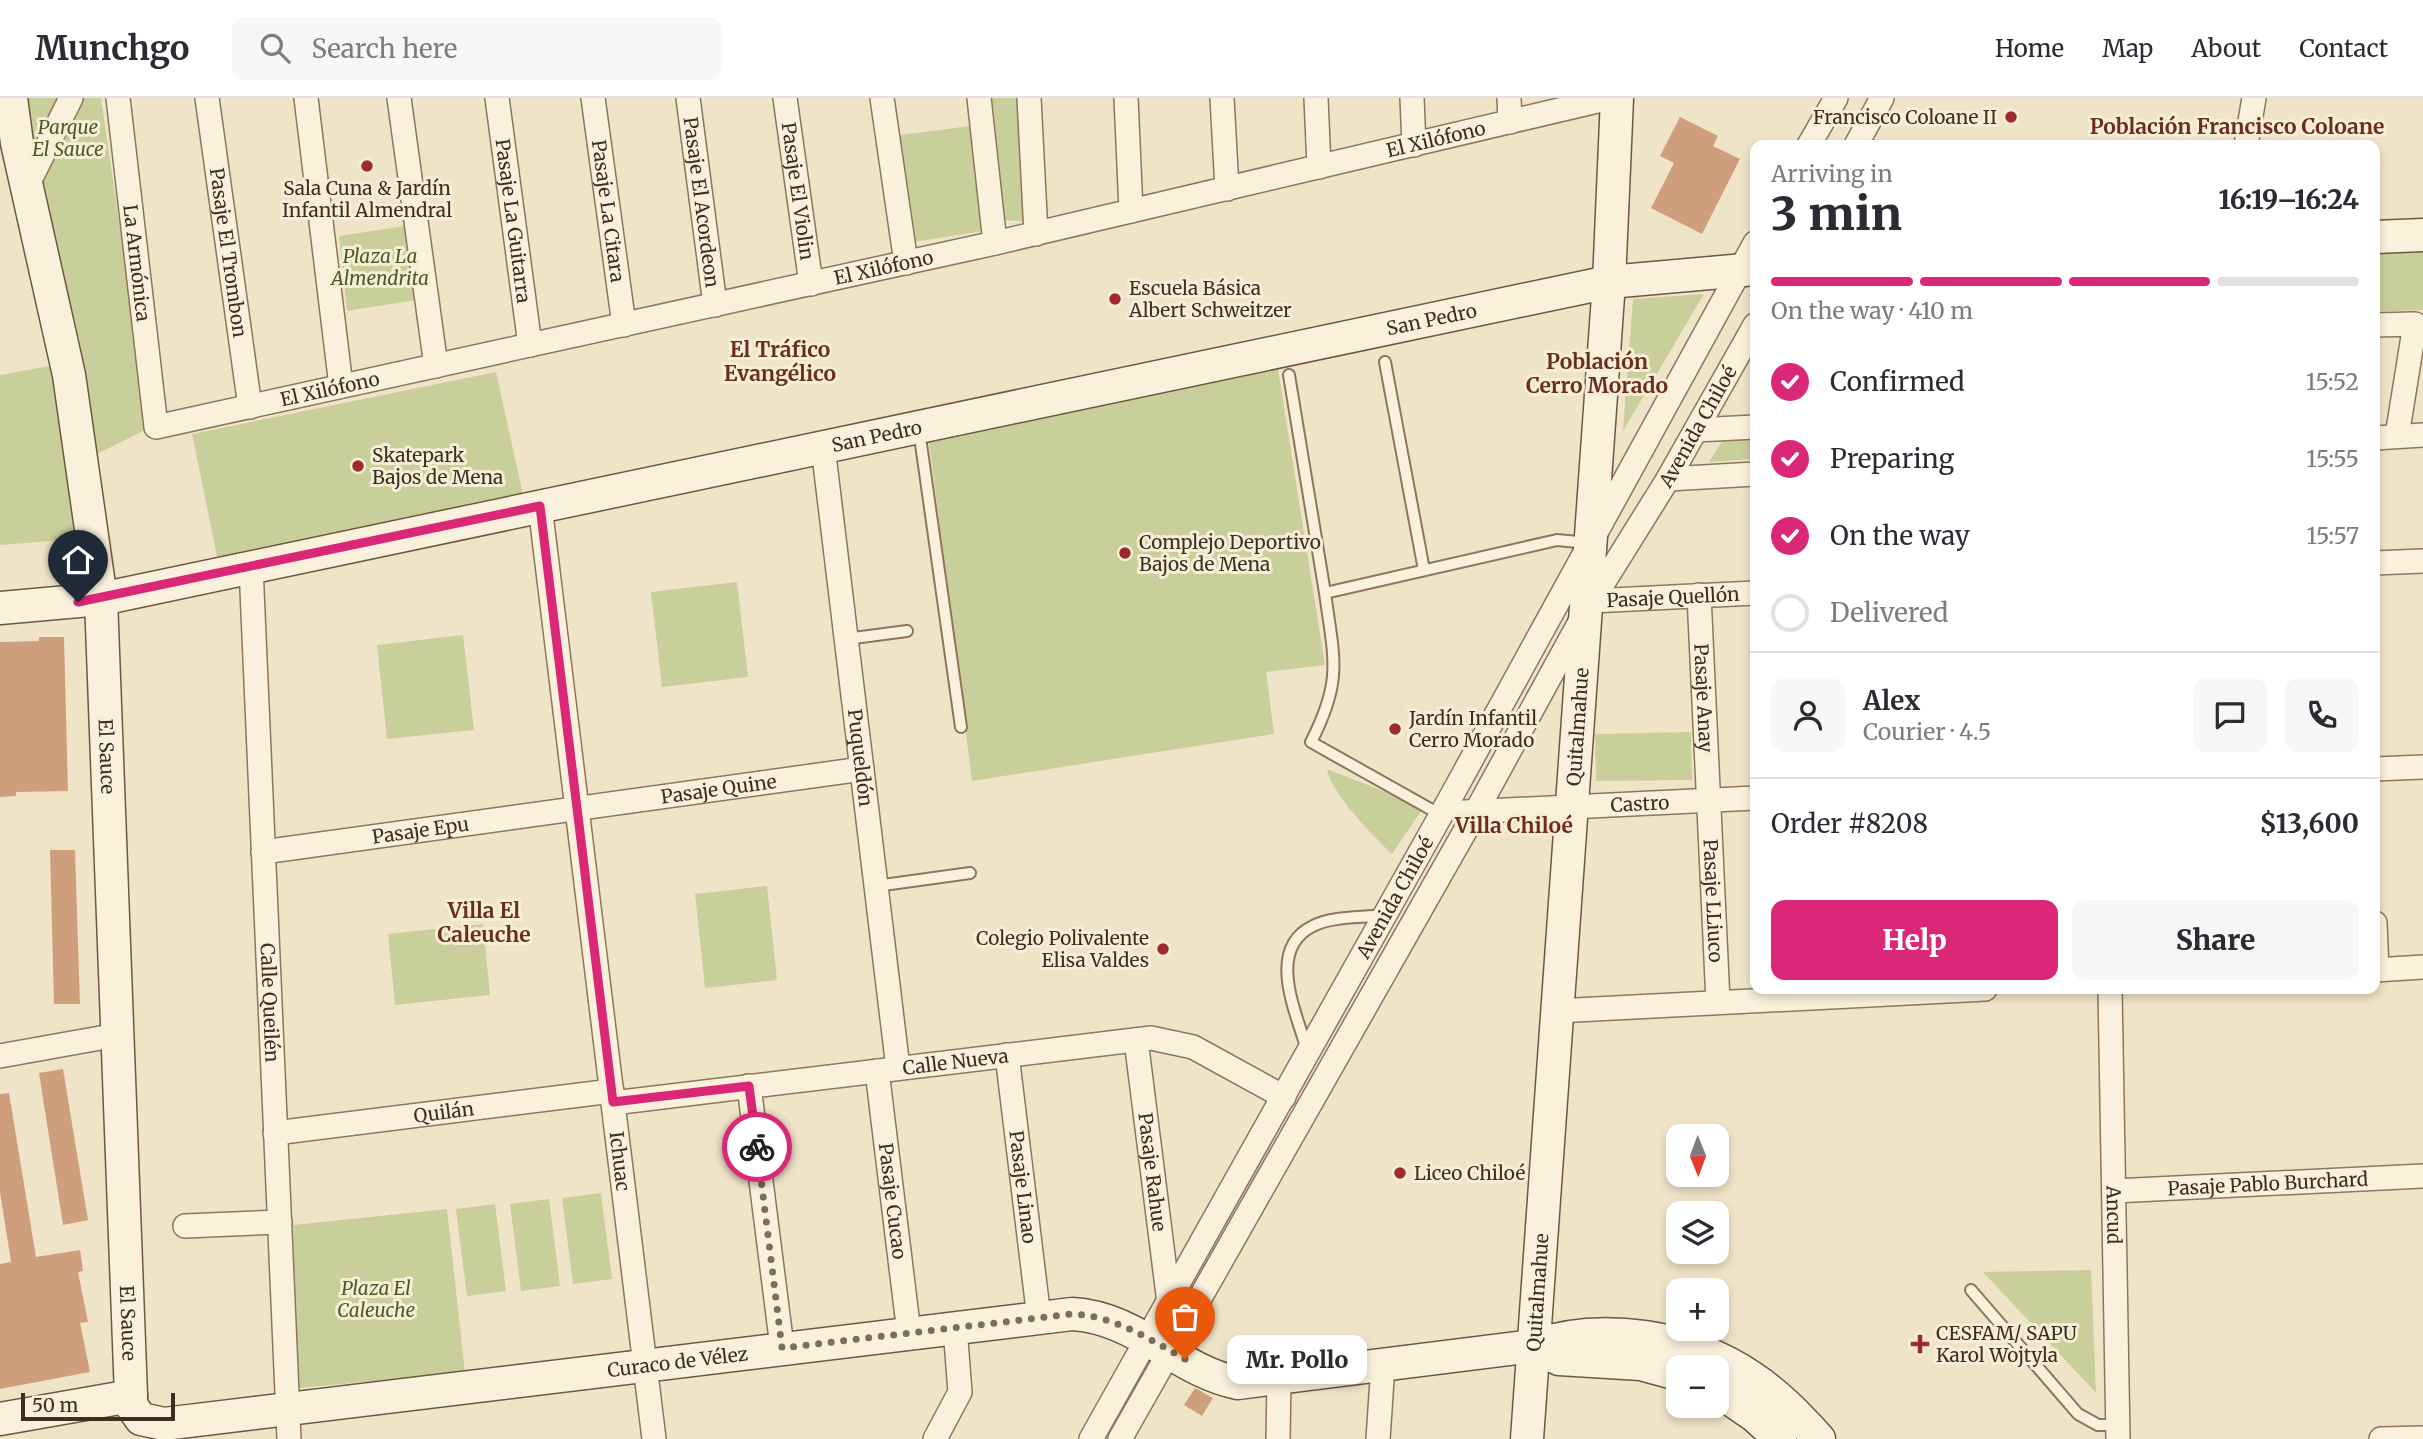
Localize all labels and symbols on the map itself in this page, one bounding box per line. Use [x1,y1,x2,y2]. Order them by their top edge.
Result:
place label: Francisco Coloane II [1813,105,1997,129]
marker: Francisco Coloane II [2003,109,2019,125]
district label: Población Francisco Coloane [2090,113,2384,140]
park label: Parque El Sauce [32,115,104,161]
street label: Pasaje El Acordeon [679,115,725,289]
street label: El Xilófono [1384,116,1488,162]
street label: Pasaje El Violin [777,121,820,262]
street label: Pasaje La Guitarra [491,137,536,305]
street label: Pasaje La Citara [587,138,630,284]
marker: Sala Cuna & Jardín Infantil Almendral [359,158,375,174]
street label: Pasaje El Trombon [205,166,252,339]
place label: Sala Cuna & Jardín Infantil Almendral [282,176,452,222]
street label: La Armónica [118,203,156,323]
park label: Plaza La Almendrita [329,244,429,290]
street label: El Xilófono [832,245,935,290]
place label: Escuela Básica Albert Schweitzer [1128,276,1292,322]
marker: Escuela Básica Albert Schweitzer [1107,291,1123,307]
street label: San Pedro [1384,298,1479,340]
district label: El Tráfico Evangélico [724,336,836,387]
district label: Población Cerro Morado [1526,348,1668,399]
street label: Avenida Chiloé [1653,361,1742,493]
street label: El Xilófono [278,366,382,411]
street label: San Pedro [829,415,924,457]
place label: Skatepark Bajos de Mena [372,443,503,489]
marker: Skatepark Bajos de Mena [350,458,366,474]
pin [48,530,108,602]
place label: Complejo Deportivo Bajos de Mena [1139,530,1321,576]
marker: Complejo Deportivo Bajos de Mena [1117,545,1133,561]
street label: Pasaje Quellón [1606,582,1740,612]
street label: Pasaje Anay [1689,643,1718,753]
street label: Quitalmahue [1561,667,1594,787]
place label: Jardín Infantil Cerro Morado [1408,706,1537,752]
street label: Puqueldón [843,708,878,808]
street label: El Sauce [94,718,120,795]
marker: Jardín Infantil Cerro Morado [1387,721,1403,737]
street label: Pasaje Quine [659,769,778,809]
street label: Castro [1610,790,1670,817]
street label: Pasaje Epu [370,812,471,849]
district label: Villa Chiloé [1454,812,1573,839]
street label: Avenida Chiloé [1351,832,1439,964]
street label: Pasaje LLiuco [1698,838,1728,963]
district label: Villa El Caleuche [437,897,531,948]
place label: Colegio Polivalente Elisa Valdes [976,926,1149,972]
marker: Colegio Polivalente Elisa Valdes [1155,941,1171,957]
street label: Calle Queilén [255,942,285,1063]
street label: Calle Nueva [901,1043,1010,1080]
street label: Quilán [412,1096,476,1128]
street label: Pasaje Rahue [1133,1111,1172,1233]
courier [722,1112,792,1182]
north arrow [1666,1124,1729,1186]
street label: Pasaje Linao [1004,1129,1042,1245]
street label: Ichuac [605,1130,636,1192]
street label: Pasaje Cucao [874,1142,912,1261]
place label: Liceo Chiloé [1414,1161,1525,1185]
marker: Liceo Chiloé [1392,1165,1408,1181]
street label: Pasaje Pablo Burchard [2167,1167,2369,1200]
street label: Ancud [2101,1184,2127,1245]
street label: Quitalmahue [1521,1232,1554,1352]
park label: Plaza El Caleuche [337,1276,415,1322]
street label: El Sauce [115,1285,142,1361]
pin [1155,1287,1215,1359]
place label: CESFAM/ SAPU Karol Wojtyla [1936,1321,2077,1367]
callout: Mr. Pollo [1227,1334,1367,1384]
marker: CESFAM/ SAPU Karol Wojtyla [1910,1334,1930,1354]
street label: Curaco de Vélez [606,1341,749,1382]
scale bar [21,1390,175,1422]

